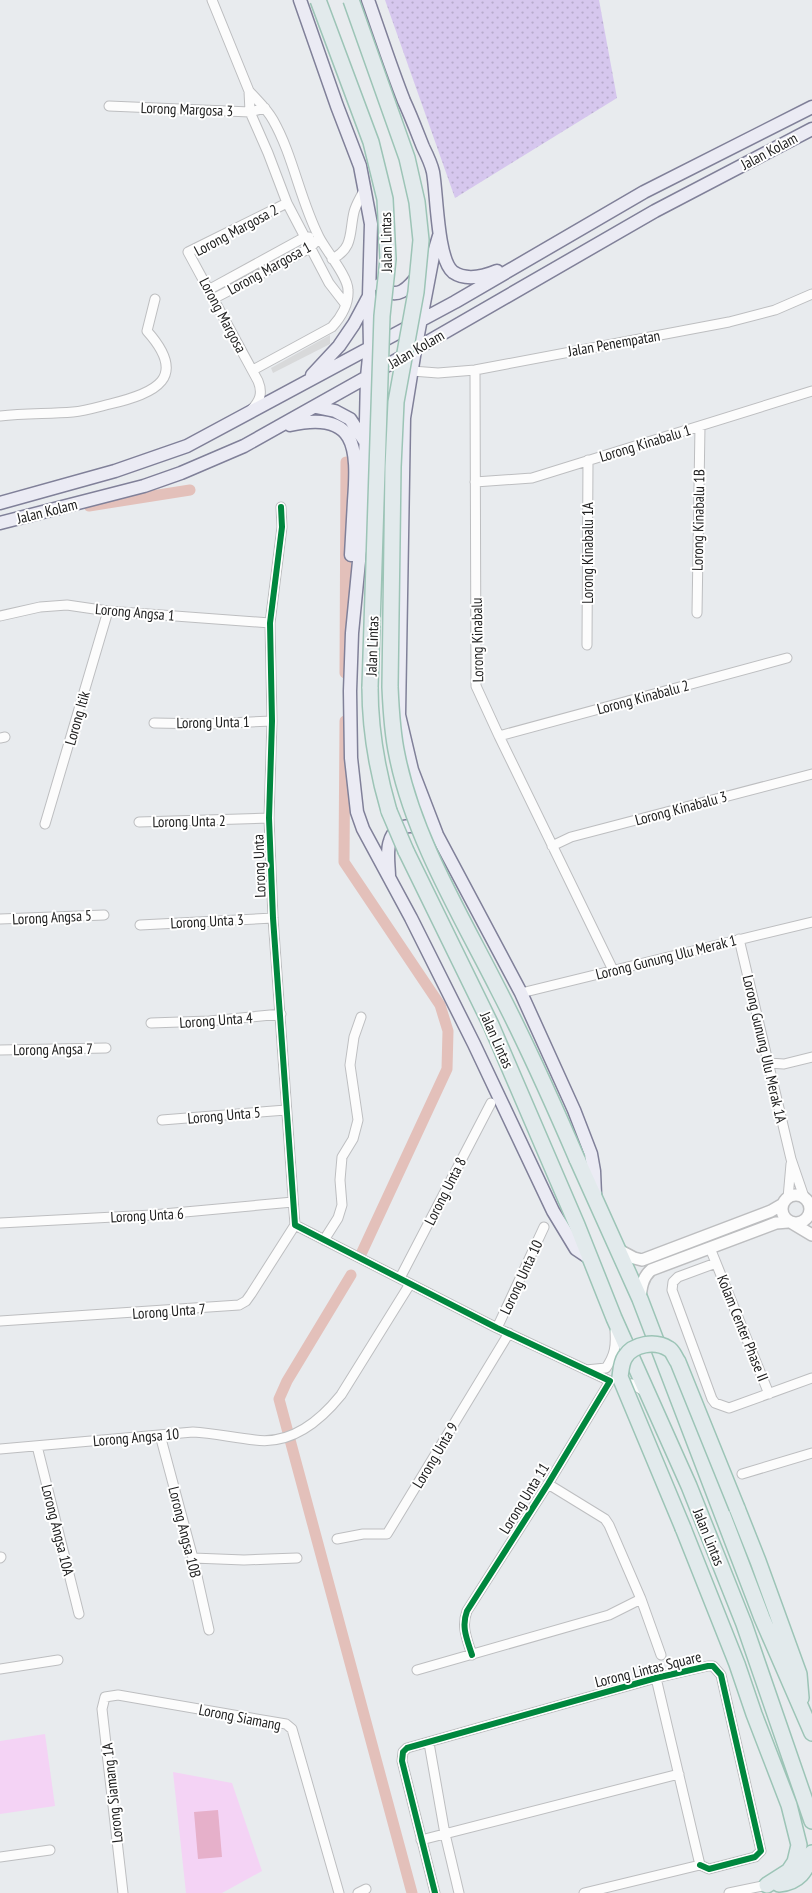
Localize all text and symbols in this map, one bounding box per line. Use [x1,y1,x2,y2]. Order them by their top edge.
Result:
street label: Lorong Margosa 3 [140,98,234,120]
street label: Jalan Kolam [737,128,801,174]
street label: Lorong Margosa 2 [191,200,281,260]
street label: Jalan Lintas [376,212,396,273]
street label: Lorong Margosa 1 [224,237,314,299]
street label: Lorong Margosa [195,274,251,356]
street label: Jalan Kolam [384,325,447,373]
street label: Jalan Penempatan [565,326,662,361]
street label: Lorong Kinabalu 1 [597,420,693,466]
street label: Lorong Kinabalu 1B [688,469,708,571]
street label: Jalan Kolam [14,494,79,528]
street label: Lorong Kinabalu 1A [578,501,597,604]
street label: Lorong Kinabalu [467,598,487,682]
street label: Lorong Angsa 1 [95,599,175,625]
street label: Jalan Lintas [361,616,383,677]
street label: Lorong Kinabalu 2 [595,676,691,718]
street label: Lorong Itik [60,688,94,747]
street label: Lorong Unta 1 [176,712,250,732]
street label: Lorong Kinabalu 3 [633,787,729,829]
street label: Lorong Unta 2 [152,811,226,831]
street label: Lorong Unta [248,834,270,898]
street label: Lorong Angsa 5 [12,905,92,929]
street label: Lorong Unta 3 [170,910,244,932]
street label: Lorong Gunung Ulu Merak 1 [594,930,738,984]
street label: Lorong Gunung Ulu Merak 1A [739,973,791,1126]
street label: Lorong Unta 4 [179,1008,253,1032]
street label: Jalan Lintas [476,1008,518,1071]
street label: Lorong Angsa 7 [13,1039,93,1059]
street label: Lorong Unta 5 [187,1102,261,1128]
street label: Lorong Unta 8 [420,1154,470,1228]
street label: Lorong Unta 6 [110,1204,184,1226]
street label: Lorong Unta 10 [495,1236,547,1317]
street label: Kolam Center Phase II [713,1272,773,1384]
street label: Lorong Unta 7 [132,1299,206,1323]
street label: Lorong Unta 9 [408,1419,462,1491]
street label: Lorong Angsa 10 [92,1424,180,1450]
street label: Lorong Unta 11 [495,1459,553,1537]
street label: Lorong Angsa 10A [37,1482,79,1579]
street label: Lorong Angsa 10B [164,1484,206,1580]
street label: Jalan Lintas [689,1505,729,1568]
street label: Lorong Lintas Square [593,1647,703,1691]
street label: Lorong Siamang [197,1700,283,1734]
street label: Lorong Siamang 1A [97,1741,127,1844]

